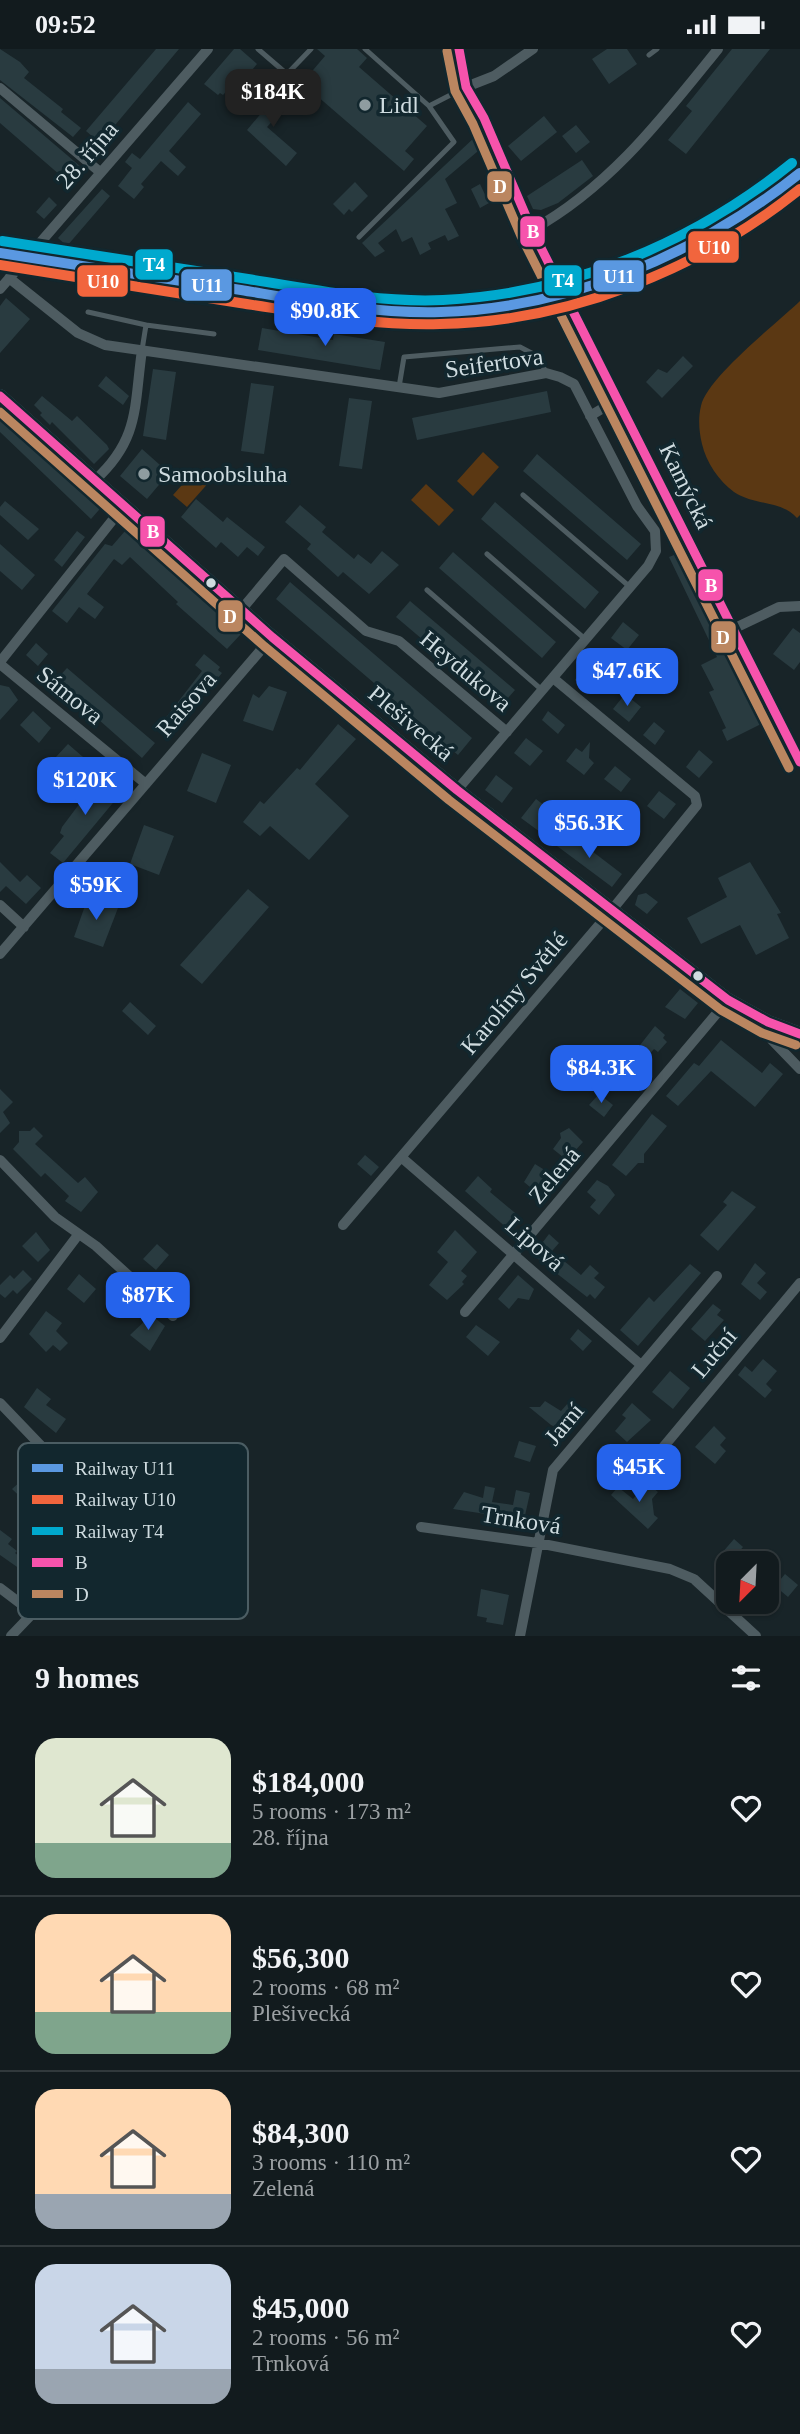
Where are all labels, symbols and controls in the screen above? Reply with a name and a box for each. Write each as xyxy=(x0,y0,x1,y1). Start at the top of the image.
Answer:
text: 09:52 xyxy=(35,10,96,39)
pin: $184K xyxy=(224,69,322,129)
text: $184K xyxy=(241,79,305,104)
place label: Lidl xyxy=(379,92,419,118)
marker: Lidl xyxy=(357,97,373,113)
street label: 28. října xyxy=(51,116,123,194)
line badge: D xyxy=(486,170,513,203)
text: D xyxy=(493,176,507,197)
line badge: B xyxy=(519,215,546,248)
text: B xyxy=(527,221,540,242)
line badge: U10 xyxy=(687,230,740,264)
text: U10 xyxy=(698,237,730,258)
line badge: T4 xyxy=(134,248,174,281)
text: T4 xyxy=(143,254,166,275)
line badge: U11 xyxy=(592,259,645,293)
line badge: U10 xyxy=(76,264,129,298)
line badge: T4 xyxy=(543,264,583,297)
text: U11 xyxy=(603,266,635,287)
line badge: U11 xyxy=(180,268,233,302)
text: T4 xyxy=(552,270,575,291)
text: U10 xyxy=(87,271,119,292)
text: U11 xyxy=(191,275,223,296)
pin: $90.8K xyxy=(268,289,382,348)
text: $90.8K xyxy=(290,298,360,323)
street label: Seifertova xyxy=(443,343,545,383)
street label: Kamýcká xyxy=(654,439,718,533)
place label: Samoobsluha xyxy=(158,461,288,487)
marker: Samoobsluha xyxy=(136,466,152,482)
line badge: B xyxy=(139,515,166,548)
text: B xyxy=(147,521,160,542)
line badge: B xyxy=(697,568,724,602)
text: B xyxy=(705,575,718,596)
unlabelled marker xyxy=(204,576,218,590)
line badge: D xyxy=(217,599,244,633)
text: D xyxy=(223,606,237,627)
line badge: D xyxy=(710,620,737,654)
street label: Heydukova xyxy=(415,625,517,717)
text: D xyxy=(716,627,730,648)
pin: $47.6K xyxy=(570,649,684,708)
text: $47.6K xyxy=(592,658,662,683)
street label: Sámova xyxy=(32,661,108,730)
street label: Raisova xyxy=(151,666,221,742)
street label: Plešivecká xyxy=(363,680,459,766)
pin: $120K xyxy=(36,757,134,817)
text: $120K xyxy=(53,767,117,792)
pin: $56.3K xyxy=(532,801,646,860)
text: $56.3K xyxy=(554,810,624,835)
pin: $59K xyxy=(55,863,137,922)
text: $59K xyxy=(70,872,122,897)
street label: Karolíny Světlé xyxy=(455,927,573,1059)
unlabelled marker xyxy=(691,969,705,983)
pin: $84.3K xyxy=(544,1045,658,1105)
text: $84.3K xyxy=(566,1055,636,1080)
street label: Zelená xyxy=(523,1141,585,1208)
street label: Lipová xyxy=(501,1212,569,1276)
pin: $87K xyxy=(107,1273,189,1332)
text: $87K xyxy=(122,1282,174,1307)
street label: Luční xyxy=(686,1323,742,1383)
street label: Jarní xyxy=(539,1398,589,1450)
legend xyxy=(18,1443,248,1619)
pin: $45K xyxy=(598,1445,680,1504)
text: $45K xyxy=(613,1454,665,1479)
text: Railway U11 xyxy=(75,1458,175,1479)
text: Railway U10 xyxy=(75,1489,176,1510)
street label: Trnková xyxy=(479,1501,563,1539)
text: Railway T4 xyxy=(75,1521,164,1542)
north arrow xyxy=(716,1551,779,1613)
map controls xyxy=(716,1551,779,1614)
text: B xyxy=(75,1552,88,1573)
text: D xyxy=(75,1584,89,1605)
icon: filters xyxy=(727,1659,765,1697)
text: 9 homes xyxy=(35,1661,139,1694)
text: $184,000 xyxy=(252,1765,365,1798)
icon: home xyxy=(91,1766,175,1850)
icon: heart xyxy=(727,1789,765,1827)
text: 5 rooms · 173 m² xyxy=(252,1799,411,1824)
text: 28. října xyxy=(252,1825,329,1850)
text: $56,300 xyxy=(252,1941,350,1974)
icon: home xyxy=(91,1942,175,2026)
icon: heart xyxy=(727,1965,765,2003)
text: 2 rooms · 68 m² xyxy=(252,1975,399,2000)
text: Plešivecká xyxy=(252,2001,350,2026)
text: $84,300 xyxy=(252,2116,350,2149)
icon: home xyxy=(91,2117,175,2201)
icon: heart xyxy=(727,2140,765,2178)
text: 3 rooms · 110 m² xyxy=(252,2150,410,2175)
text: Zelená xyxy=(252,2176,315,2201)
text: $45,000 xyxy=(252,2291,350,2324)
icon: home xyxy=(91,2292,175,2376)
icon: heart xyxy=(727,2315,765,2353)
text: 2 rooms · 56 m² xyxy=(252,2325,399,2350)
text: Trnková xyxy=(252,2351,329,2376)

